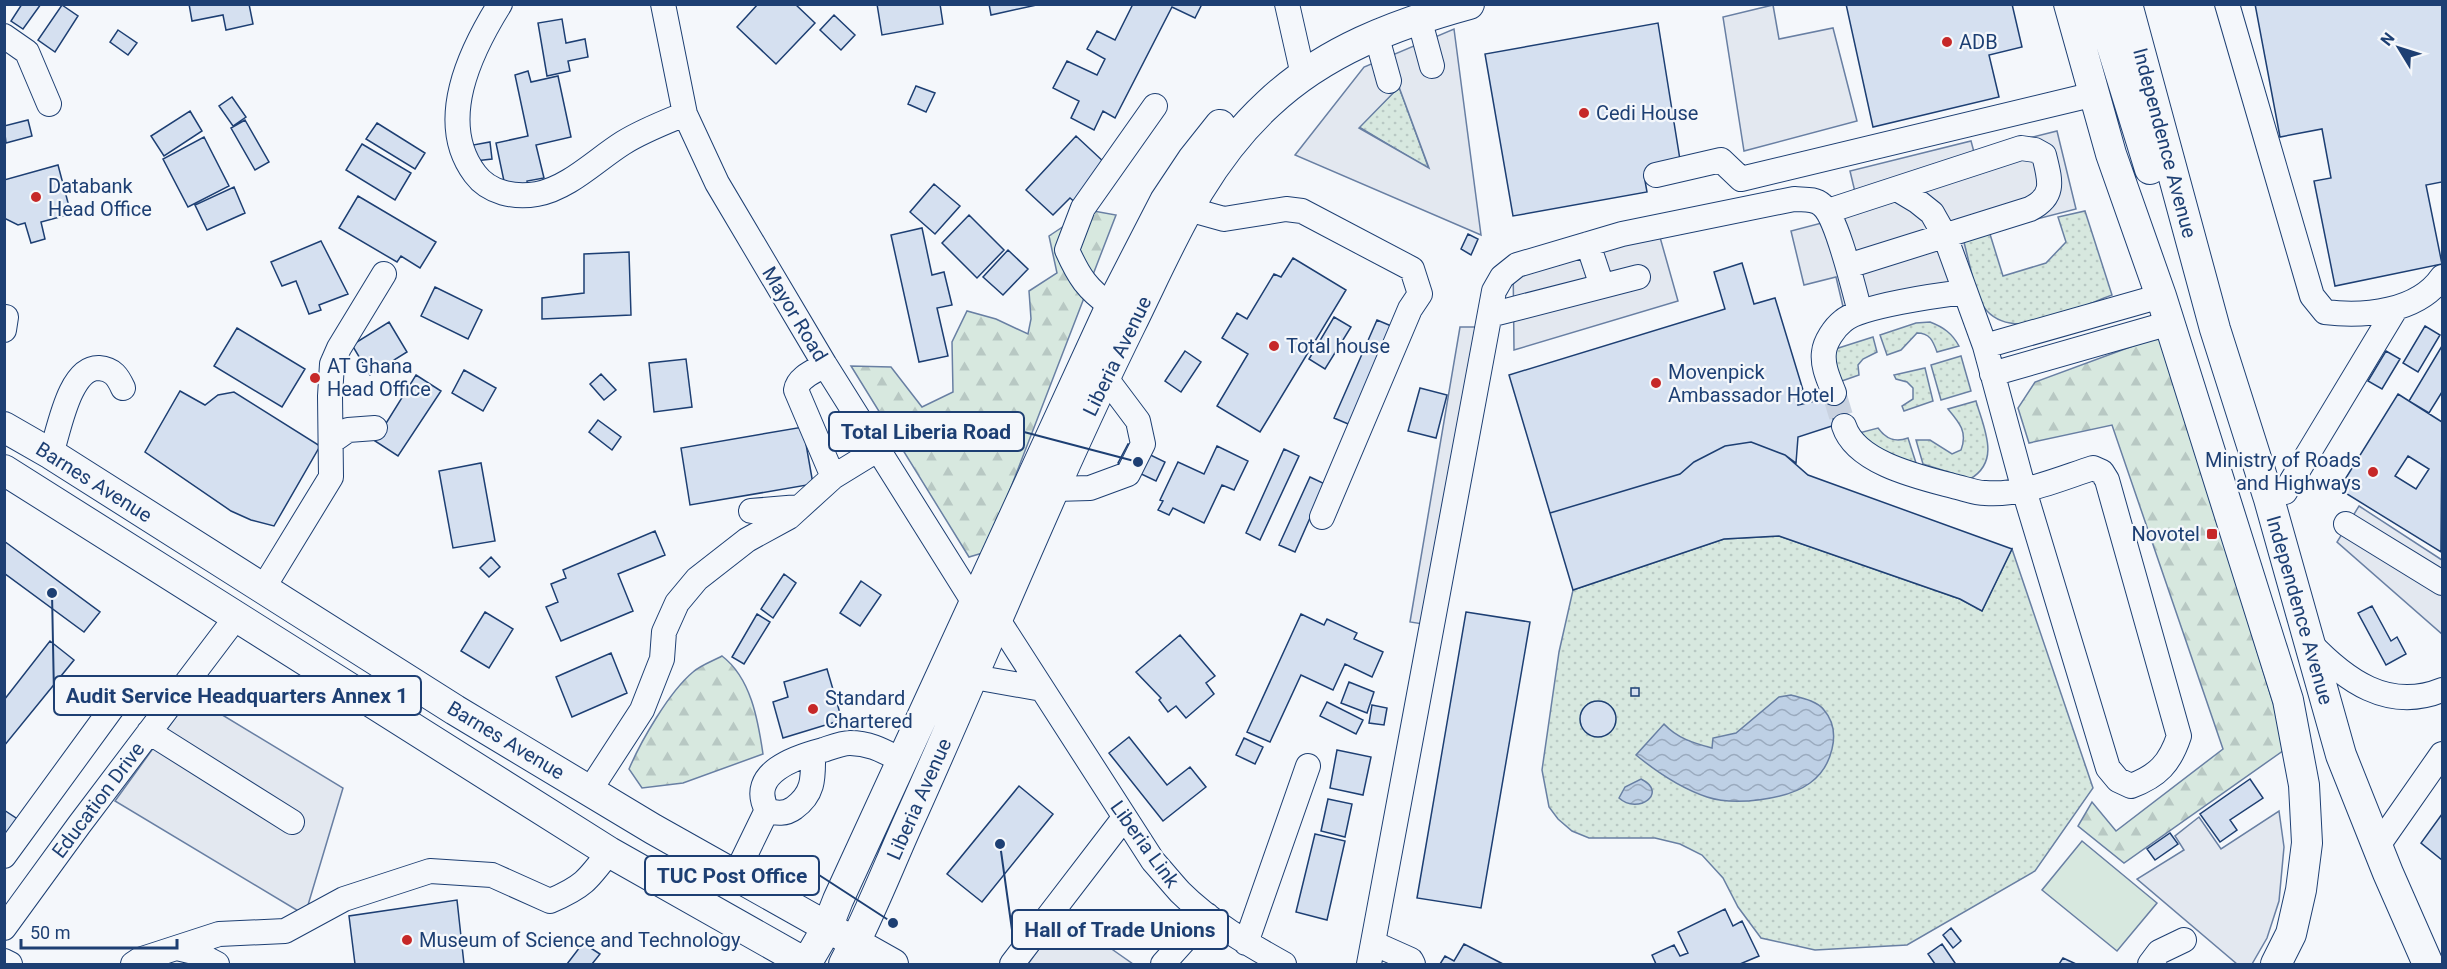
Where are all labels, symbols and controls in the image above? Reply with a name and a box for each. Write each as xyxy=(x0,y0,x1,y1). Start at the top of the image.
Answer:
north arrow xyxy=(2369,18,2429,78)
text: N xyxy=(2377,29,2399,49)
place label: ADB xyxy=(1959,30,1998,54)
marker: ADB xyxy=(1940,35,1954,49)
street label: Independence Avenue xyxy=(2128,45,2202,241)
place label: Cedi House xyxy=(1596,101,1698,125)
marker: Cedi House xyxy=(1577,106,1591,120)
place label: Databank Head Office xyxy=(48,174,152,221)
marker: Databank Head Office xyxy=(29,190,43,204)
street label: Mayor Road xyxy=(757,262,833,366)
street label: Liberia Avenue xyxy=(1078,292,1156,420)
place label: Total house xyxy=(1286,334,1390,358)
marker: Total house xyxy=(1267,339,1281,353)
place label: AT Ghana Head Office xyxy=(327,354,431,401)
place label: Movenpick Ambassador Hotel xyxy=(1668,360,1834,407)
marker: AT Ghana Head Office xyxy=(308,371,322,385)
marker: Movenpick Ambassador Hotel xyxy=(1649,376,1663,390)
callout: Total Liberia Road xyxy=(829,412,1024,451)
text: Total Liberia Road xyxy=(841,420,1011,444)
street label: Barnes Avenue xyxy=(31,437,157,527)
place label: Ministry of Roads and Highways xyxy=(2205,448,2361,495)
marker: Ministry of Roads and Highways xyxy=(2366,465,2380,479)
street label: Independence Avenue xyxy=(2262,513,2338,707)
place label: Novotel xyxy=(2132,522,2200,546)
marker: Novotel xyxy=(2205,527,2219,541)
callout: Audit Service Headquarters Annex 1 xyxy=(54,676,421,715)
text: Audit Service Headquarters Annex 1 xyxy=(66,684,408,708)
place label: Standard Chartered xyxy=(825,686,913,733)
street label: Barnes Avenue xyxy=(443,696,569,784)
marker: Standard Chartered xyxy=(806,702,820,716)
street label: Liberia Avenue xyxy=(882,735,956,863)
street label: Education Drive xyxy=(47,737,149,863)
street label: Liberia Link xyxy=(1105,796,1185,893)
callout: TUC Post Office xyxy=(645,856,819,895)
text: TUC Post Office xyxy=(657,864,807,888)
callout: Hall of Trade Unions xyxy=(1012,910,1228,949)
scale bar xyxy=(21,912,177,950)
text: Hall of Trade Unions xyxy=(1024,918,1216,942)
text: 50 m xyxy=(30,922,70,943)
place label: Museum of Science and Technology xyxy=(419,928,741,952)
marker: Museum of Science and Technology xyxy=(400,933,414,947)

